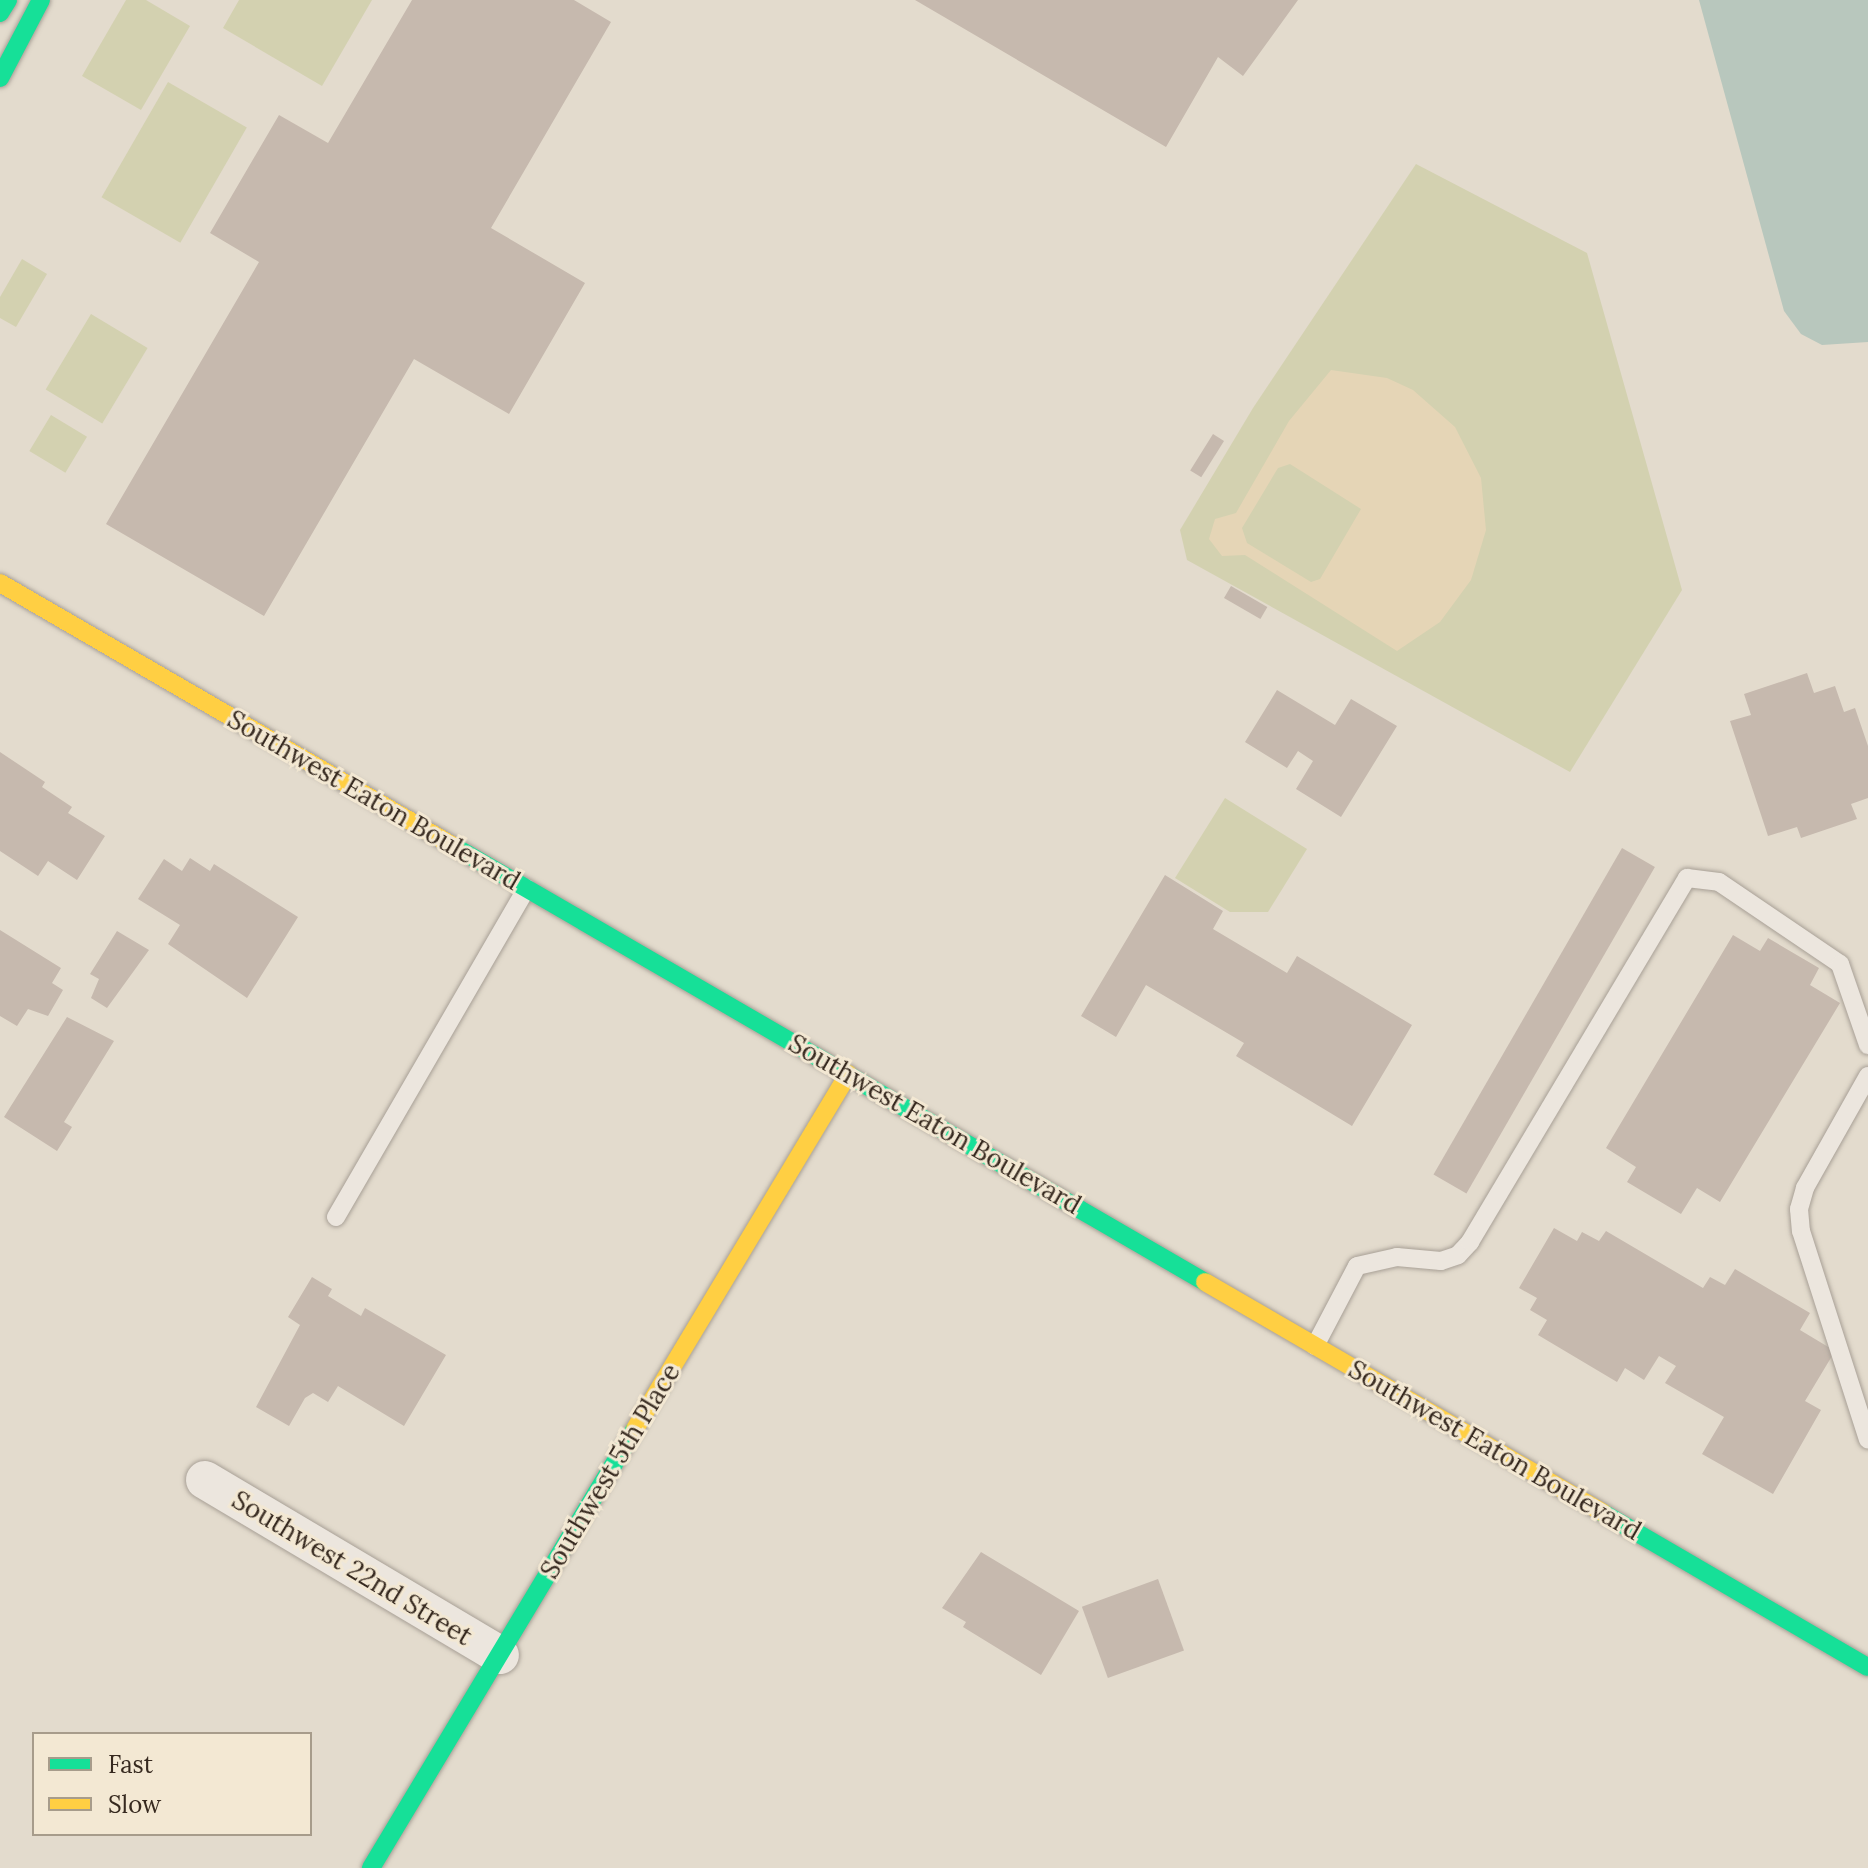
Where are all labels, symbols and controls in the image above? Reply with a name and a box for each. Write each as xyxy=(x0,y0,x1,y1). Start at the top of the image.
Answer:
street label: Southwest Eaton Boulevard xyxy=(222,703,526,897)
street label: Southwest Eaton Boulevard xyxy=(783,1027,1087,1221)
street label: Southwest Eaton Boulevard xyxy=(1343,1353,1647,1547)
street label: Southwest 5th Place xyxy=(534,1358,686,1584)
street label: Southwest 22nd Street xyxy=(226,1484,478,1652)
legend xyxy=(32,1732,312,1836)
text: Fast xyxy=(108,1749,153,1780)
text: Slow xyxy=(108,1789,161,1820)

